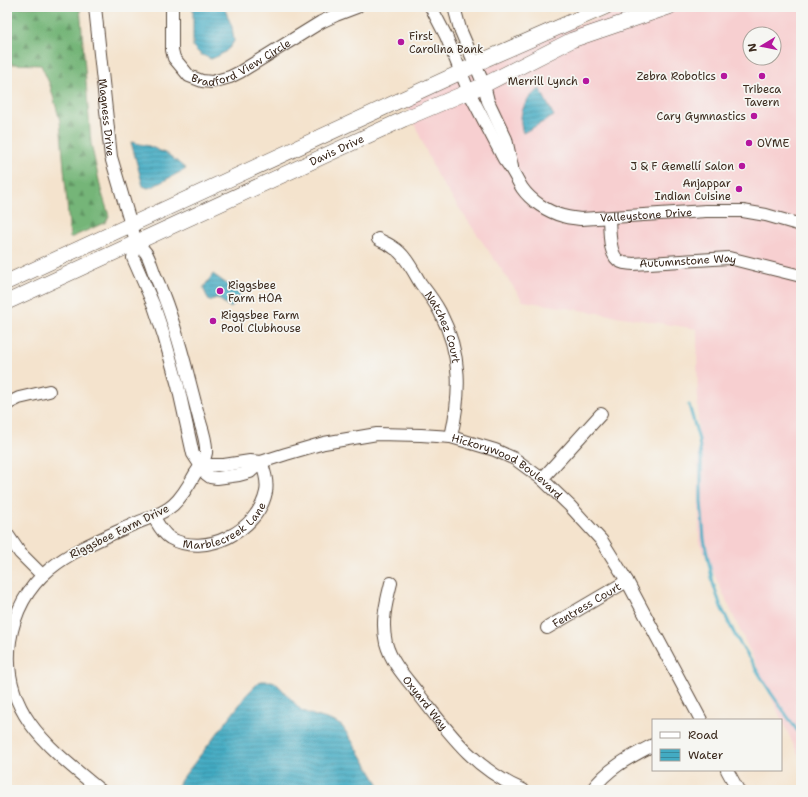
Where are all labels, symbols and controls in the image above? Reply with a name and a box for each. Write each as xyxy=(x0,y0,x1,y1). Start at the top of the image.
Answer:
north arrow xyxy=(742,26,782,66)
place label: First Carolina Bank xyxy=(409,29,483,57)
street label: Bradford View Circle xyxy=(189,36,294,90)
marker: First Carolina Bank xyxy=(396,37,406,47)
text: N xyxy=(744,42,761,53)
place label: Zebra Robotics xyxy=(637,69,716,84)
marker: Zebra Robotics xyxy=(719,71,729,81)
marker: Tribeca Tavern xyxy=(757,71,767,81)
place label: Merrill Lynch xyxy=(508,74,578,89)
marker: Merrill Lynch xyxy=(581,76,591,86)
street label: Magness Drive xyxy=(95,78,118,157)
place label: Tribeca Tavern xyxy=(743,82,781,110)
place label: Cary Gymnastics xyxy=(657,109,746,124)
marker: Cary Gymnastics xyxy=(749,111,759,121)
street label: Davis Drive xyxy=(307,131,367,170)
place label: OVME xyxy=(757,136,790,151)
marker: OVME xyxy=(744,138,754,148)
place label: J & F Gemellí Salon xyxy=(630,159,734,174)
marker: J & F Gemellí Salon xyxy=(737,161,747,171)
place label: Anjappar Indian Cuisine xyxy=(655,176,731,204)
marker: Anjappar Indian Cuisine xyxy=(734,184,744,194)
street label: Valleystone Drive xyxy=(600,205,693,226)
street label: Autumnstone Way xyxy=(639,251,738,272)
place label: Riggsbee Farm HOA xyxy=(228,278,282,306)
marker: Riggsbee Farm HOA xyxy=(215,286,225,296)
street label: Natchez Court xyxy=(421,288,463,364)
place label: Riggsbee Farm Pool Clubhouse xyxy=(221,308,301,336)
marker: Riggsbee Farm Pool Clubhouse xyxy=(208,316,218,326)
street label: Hickorywood Boulevard xyxy=(450,431,565,503)
street label: Marblecreek Lane xyxy=(182,500,270,553)
street label: Riggsbee Farm Drive xyxy=(67,501,172,562)
street label: Fentress Court xyxy=(550,579,624,631)
street label: Oxyard Way xyxy=(399,673,451,734)
legend xyxy=(652,719,782,771)
text: Road xyxy=(688,727,719,743)
text: Water xyxy=(688,747,724,763)

